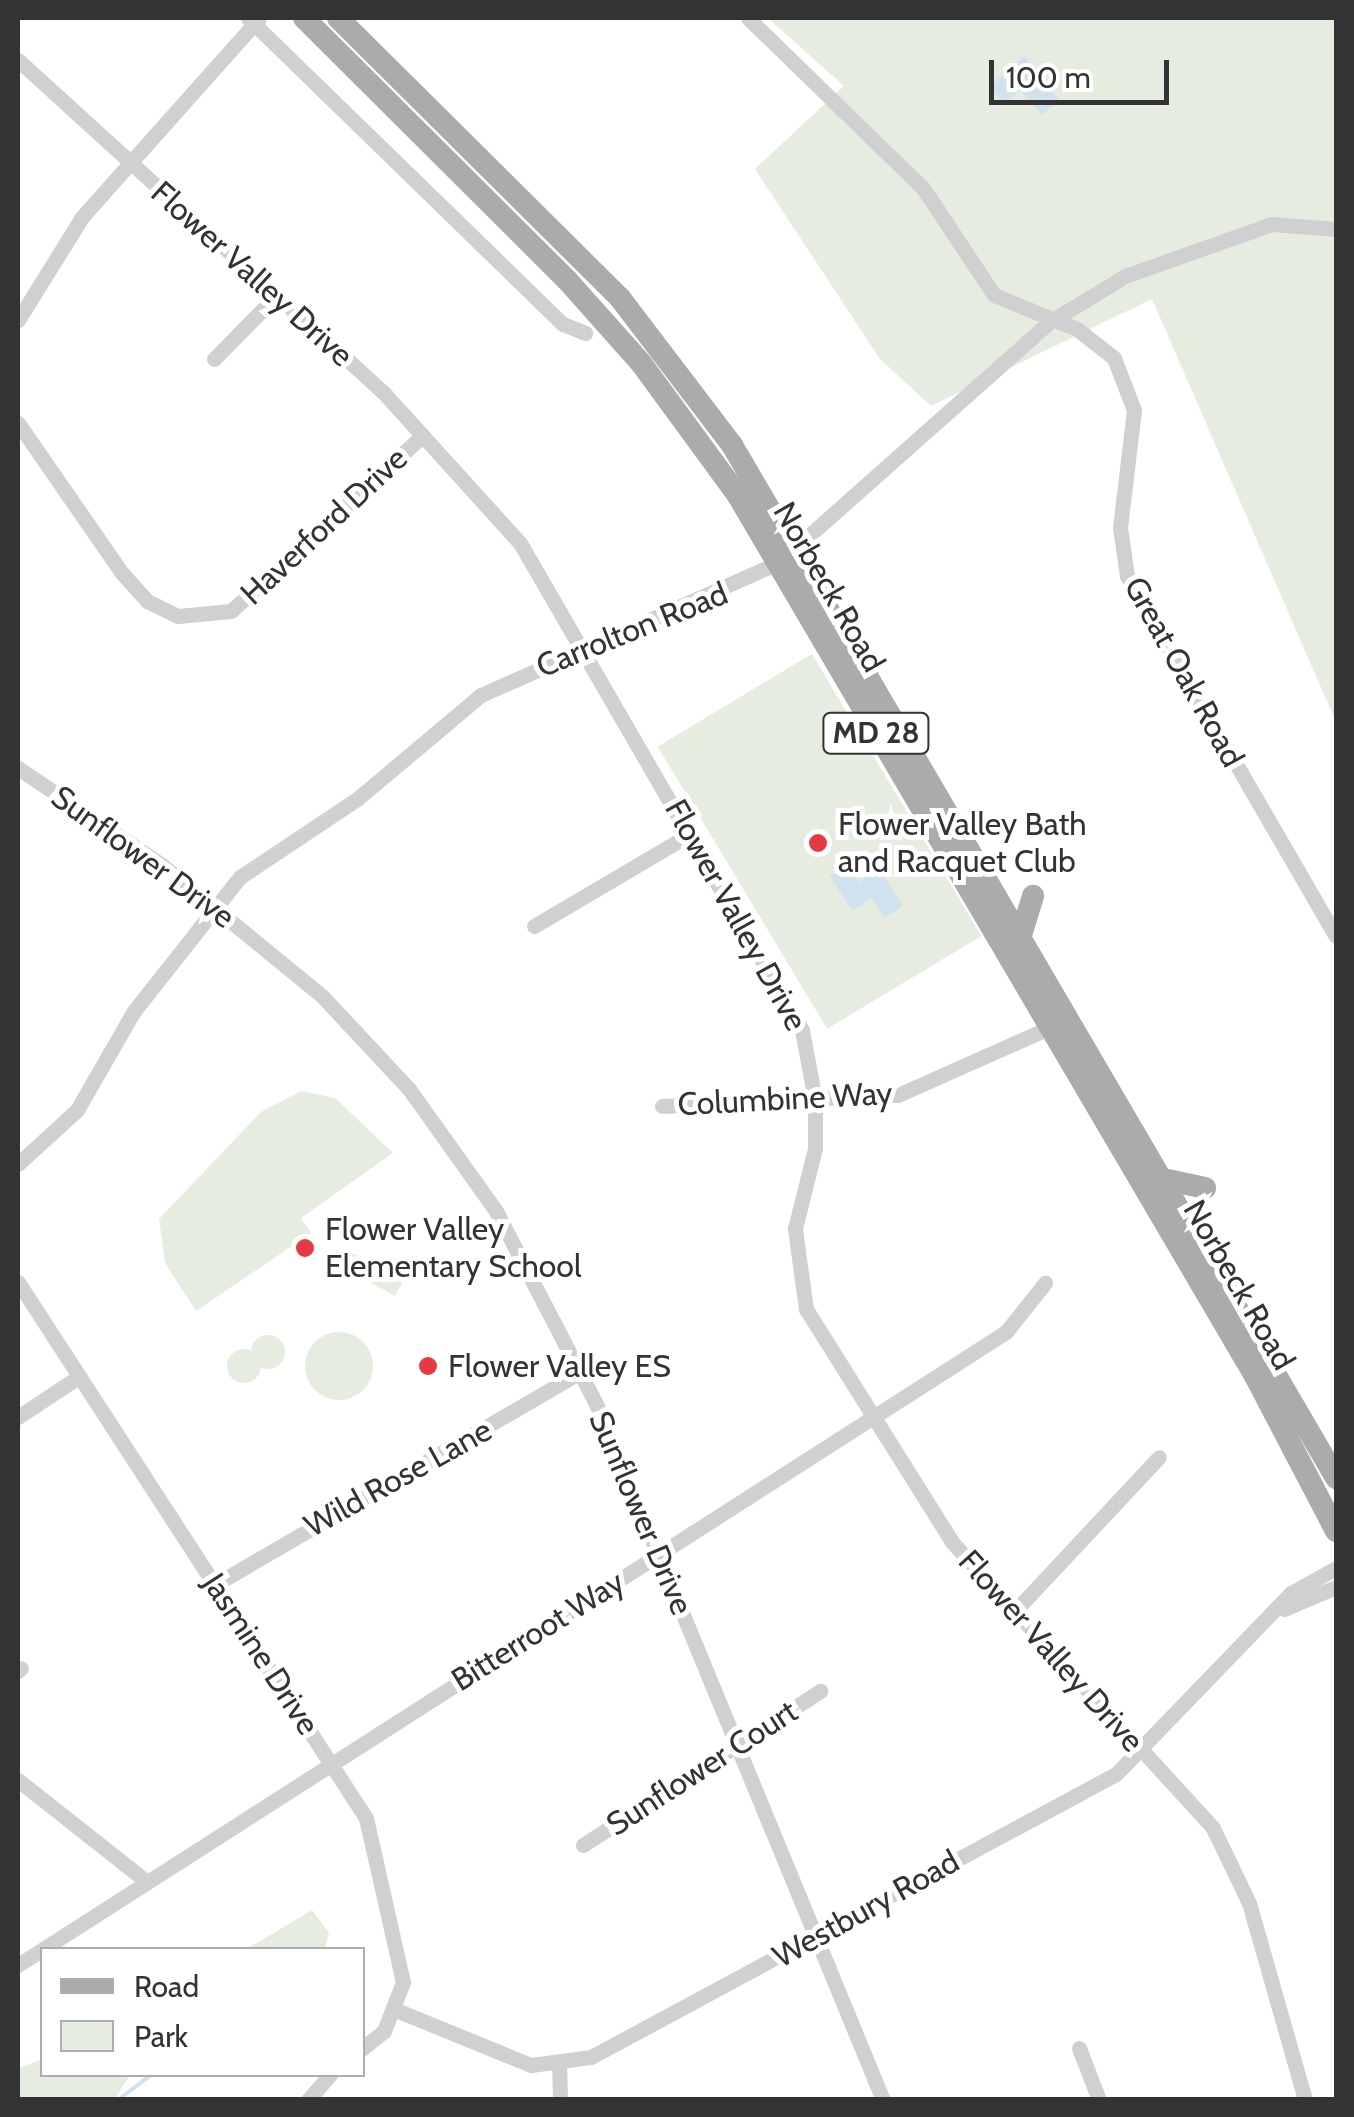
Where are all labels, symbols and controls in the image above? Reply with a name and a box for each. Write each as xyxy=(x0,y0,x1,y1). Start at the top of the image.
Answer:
scale bar xyxy=(994,40,1174,102)
text: 100 m xyxy=(1006,59,1091,96)
street label: Flower Valley Drive xyxy=(143,173,361,375)
street label: Haverford Drive xyxy=(233,439,415,613)
street label: Norbeck Road xyxy=(765,495,893,679)
street label: Great Oak Road xyxy=(1116,570,1252,774)
street label: Carrolton Road xyxy=(531,574,733,686)
road number: MD 28 xyxy=(821,708,931,758)
street label: Sunflower Drive xyxy=(44,778,242,936)
street label: Flower Valley Drive xyxy=(657,793,815,1037)
place label: Flower Valley Bath and Racquet Club xyxy=(838,806,1087,881)
marker: Flower Valley Bath and Racquet Club xyxy=(807,832,829,854)
street label: Columbine Way xyxy=(677,1074,893,1124)
street label: Norbeck Road xyxy=(1175,1193,1303,1377)
place label: Flower Valley Elementary School xyxy=(325,1211,582,1286)
marker: Flower Valley Elementary School xyxy=(294,1237,316,1259)
place label: Flower Valley ES xyxy=(448,1347,671,1385)
marker: Flower Valley ES xyxy=(417,1355,439,1377)
street label: Sunflower Drive xyxy=(581,1406,701,1620)
street label: Wild Rose Lane xyxy=(298,1411,498,1545)
street label: Flower Valley Drive xyxy=(950,1542,1152,1760)
street label: Bitterroot Way xyxy=(445,1563,631,1699)
street label: Jasmine Drive xyxy=(195,1566,327,1742)
street label: Sunflower Court xyxy=(599,1692,805,1844)
street label: Westbury Road xyxy=(766,1842,966,1976)
legend xyxy=(40,1947,365,2077)
text: Road xyxy=(134,1968,199,2005)
text: Park xyxy=(134,2018,188,2055)

